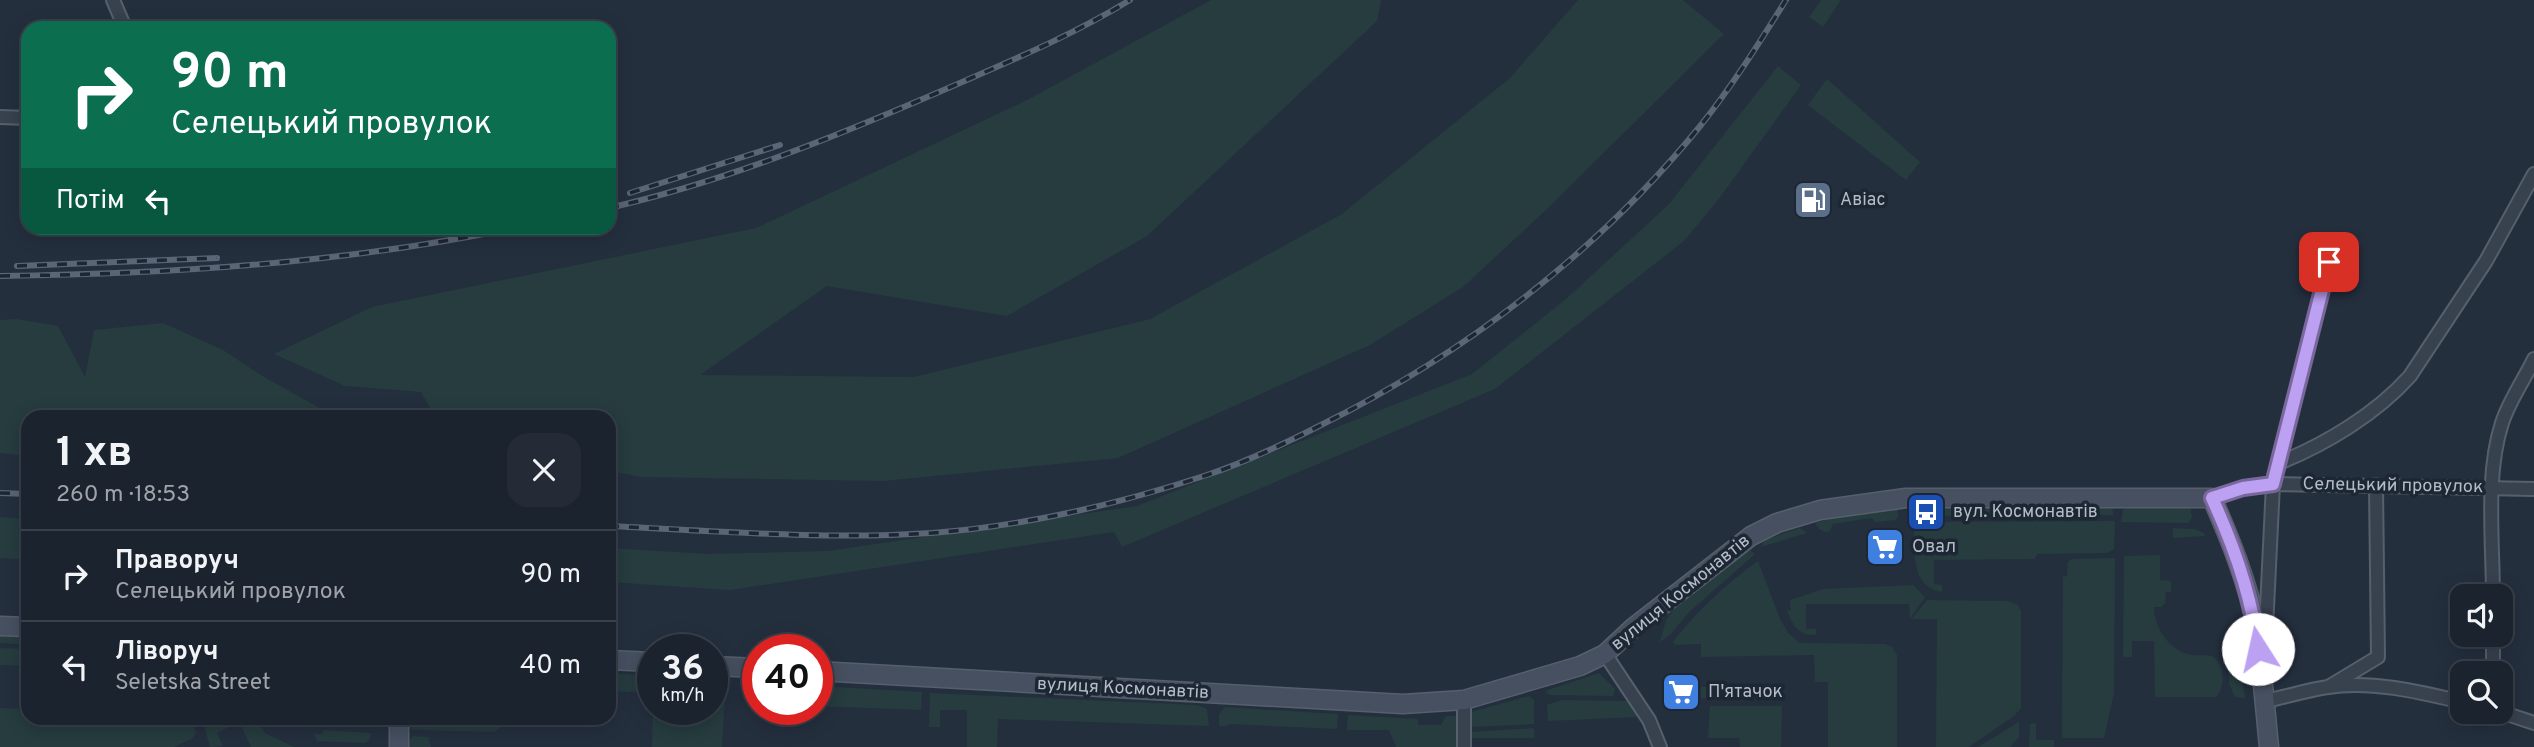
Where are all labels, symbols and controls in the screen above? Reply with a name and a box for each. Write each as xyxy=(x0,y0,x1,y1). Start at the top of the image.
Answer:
text: 90 m xyxy=(171,44,289,106)
icon: right xyxy=(56,49,147,140)
text: Селецький провулок xyxy=(171,105,492,145)
fuel station icon: Авіас xyxy=(1792,179,1834,221)
icon: left xyxy=(139,182,177,220)
text: Потім xyxy=(56,185,125,218)
place label: Авіас xyxy=(1840,189,1885,212)
pin xyxy=(2299,232,2359,292)
icon: arrive xyxy=(2310,243,2348,281)
text: 1 хв xyxy=(56,428,133,481)
button: close xyxy=(507,433,581,507)
street label: Селецький провулок xyxy=(2302,473,2484,499)
text: 260 m · 18:53 xyxy=(56,481,190,510)
bus stop icon: вул. Космонавтів xyxy=(1905,491,1947,533)
place label: вул. Космонавтів xyxy=(1953,501,2098,524)
supermarket icon: Овал xyxy=(1864,526,1906,568)
street label: вулиця Космонавтів xyxy=(1607,530,1755,656)
place label: Овал xyxy=(1912,536,1956,559)
text: Праворуч xyxy=(115,545,239,578)
icon: right xyxy=(56,557,94,595)
text: 90 m xyxy=(521,559,581,592)
text: Селецький провулок xyxy=(115,578,346,607)
map controls xyxy=(2450,584,2513,724)
button: sound xyxy=(2450,584,2513,647)
position arrow xyxy=(2221,612,2295,686)
speed limit sign: 40 xyxy=(742,634,833,725)
text: Ліворуч xyxy=(115,636,218,669)
icon: left xyxy=(56,648,94,686)
text: 36 xyxy=(661,648,704,692)
text: 40 m xyxy=(520,650,581,683)
button: search xyxy=(2450,661,2513,724)
text: Seletska Street xyxy=(115,669,271,698)
supermarket icon: П'ятачок xyxy=(1660,671,1702,713)
street label: вулиця Космонавтів xyxy=(1036,673,1210,705)
place label: П'ятачок xyxy=(1708,681,1783,704)
text: km/h xyxy=(661,685,704,708)

